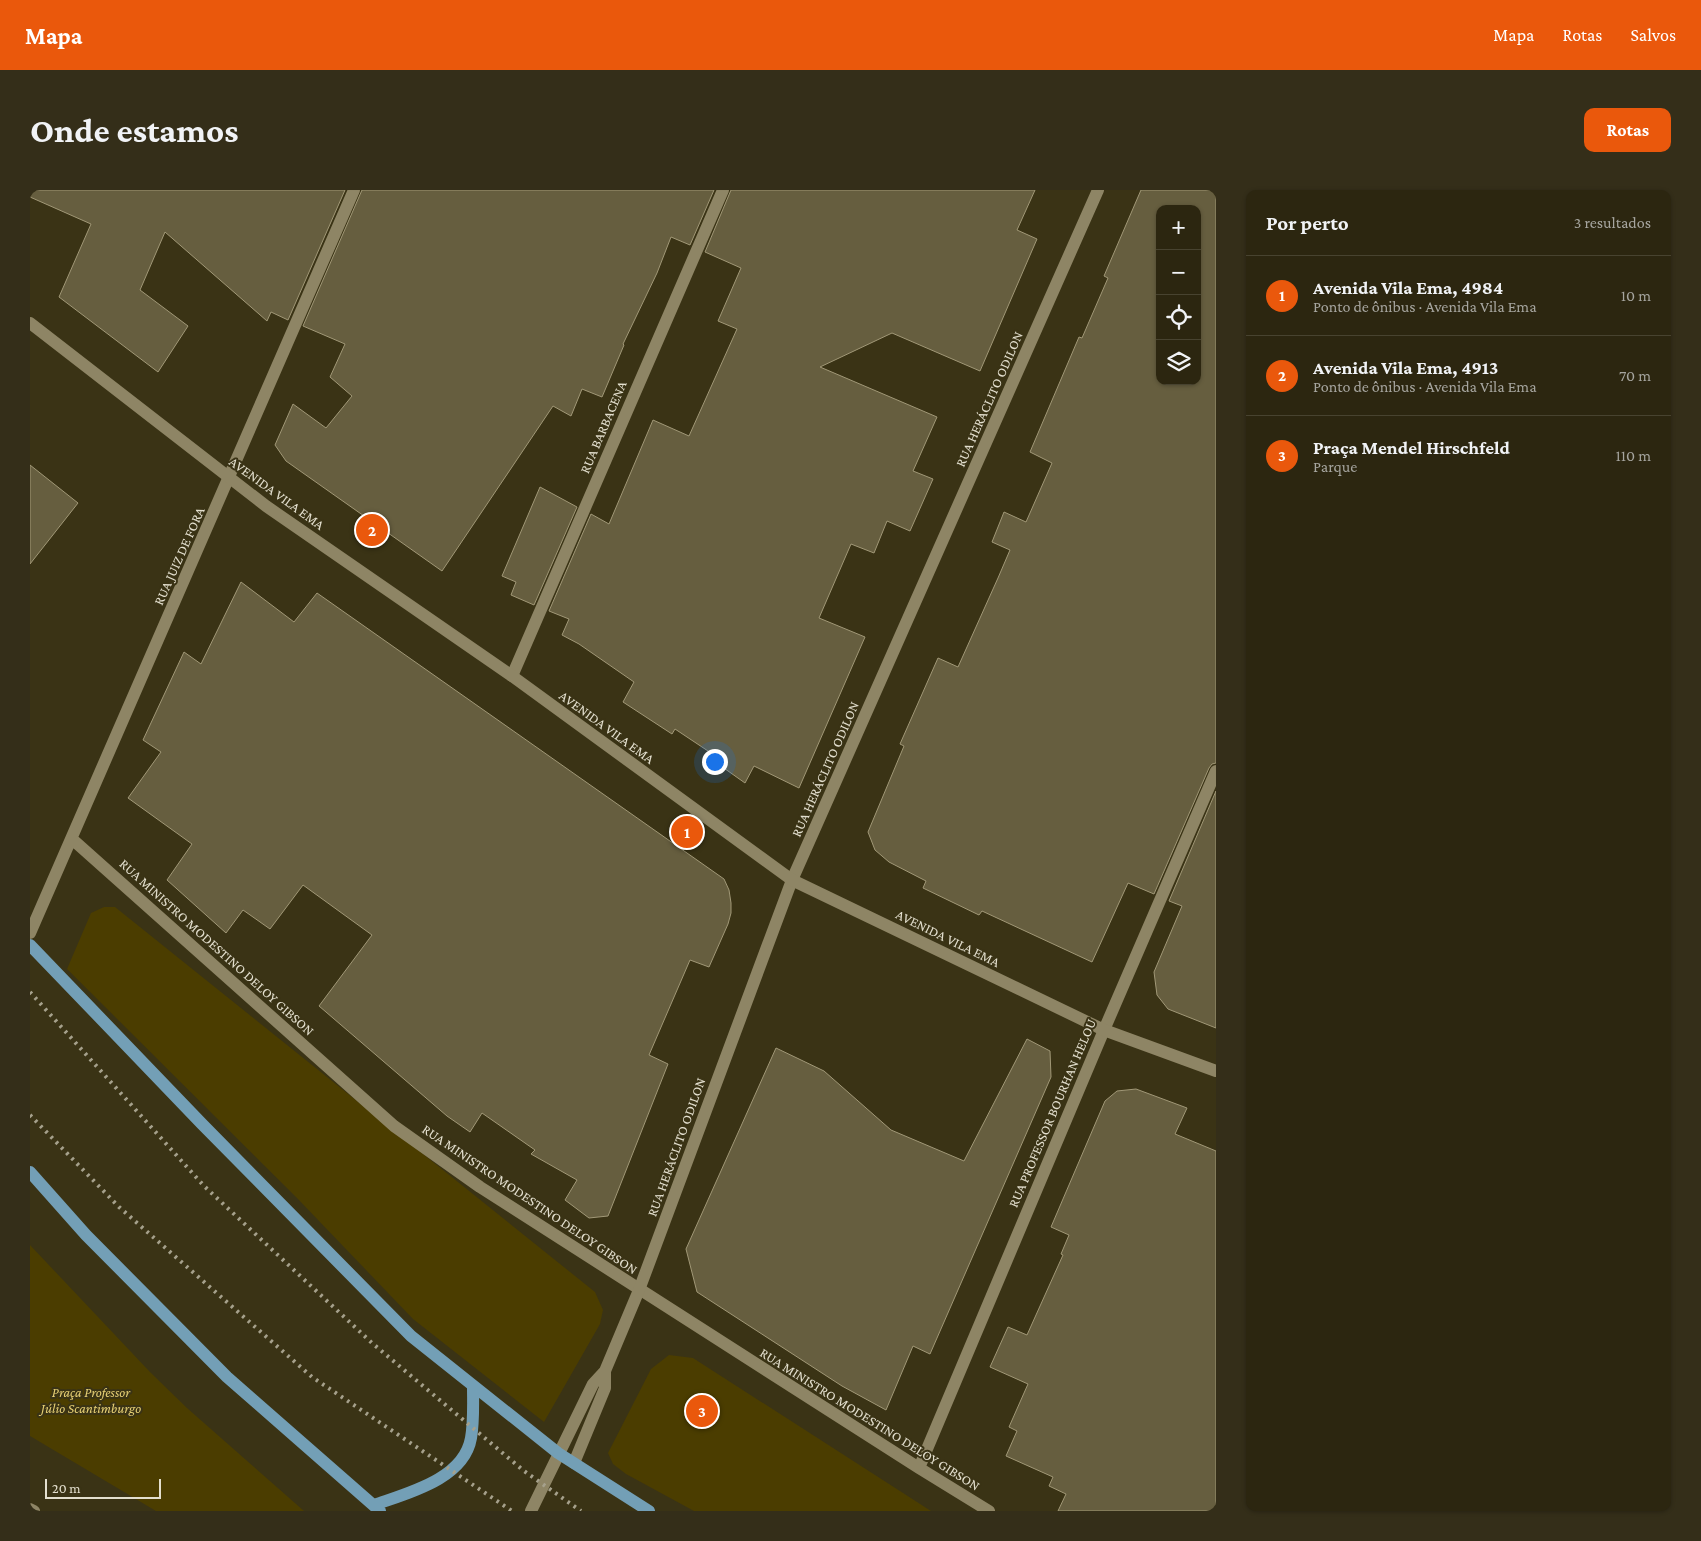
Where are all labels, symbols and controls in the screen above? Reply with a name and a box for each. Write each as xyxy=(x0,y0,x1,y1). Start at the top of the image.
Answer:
text: Mapa xyxy=(25,22,83,49)
text: Mapa xyxy=(1493,25,1534,45)
text: Rotas xyxy=(1562,25,1602,45)
text: Salvos xyxy=(1630,25,1676,45)
button: Rotas xyxy=(1584,108,1671,152)
text: Onde estamos xyxy=(30,111,239,150)
map controls xyxy=(1156,205,1201,385)
button: + xyxy=(1156,205,1201,250)
text: Por perto xyxy=(1266,211,1349,235)
text: 3 resultados xyxy=(1574,214,1651,231)
button: − xyxy=(1156,250,1201,295)
text: Avenida Vila Ema, 4984 xyxy=(1313,277,1503,298)
text: 1 xyxy=(1279,287,1285,304)
text: 10 m xyxy=(1621,287,1651,304)
button: locate xyxy=(1156,295,1201,340)
text: Ponto de ônibus · Avenida Vila Ema xyxy=(1313,298,1537,315)
street label: RUA HERÁCLITO ODILON xyxy=(952,329,1026,469)
button: layers xyxy=(1156,340,1201,385)
text: Avenida Vila Ema, 4913 xyxy=(1313,357,1498,378)
text: 2 xyxy=(1278,367,1286,384)
text: 70 m xyxy=(1619,367,1651,384)
street label: RUA BARBACENA xyxy=(576,378,630,476)
text: Ponto de ônibus · Avenida Vila Ema xyxy=(1313,378,1537,395)
text: Praça Mendel Hirschfeld xyxy=(1313,437,1510,458)
text: 3 xyxy=(1278,447,1286,464)
text: 110 m xyxy=(1615,447,1651,464)
street label: AVENIDA VILA EMA xyxy=(226,453,328,533)
text: Parque xyxy=(1313,458,1357,475)
street label: RUA JUIZ DE FORA xyxy=(150,505,208,607)
pin: 2 xyxy=(356,511,388,549)
street label: AVENIDA VILA EMA xyxy=(556,687,658,767)
street label: RUA HERÁCLITO ODILON xyxy=(788,699,862,839)
your location xyxy=(702,749,728,775)
pin: 1 xyxy=(671,813,703,851)
street label: RUA MINISTRO MODESTINO DELOY GIBSON xyxy=(116,855,318,1039)
street label: AVENIDA VILA EMA xyxy=(893,906,1003,970)
street label: RUA PROFESSOR BOURHAN HELOU xyxy=(1005,1016,1099,1210)
street label: RUA HERÁCLITO ODILON xyxy=(643,1075,709,1219)
street label: RUA MINISTRO MODESTINO DELOY GIBSON xyxy=(419,1121,641,1277)
street label: RUA MINISTRO MODESTINO DELOY GIBSON xyxy=(757,1344,983,1494)
park label: Praça Professor Júlio Scantimburgo xyxy=(38,1384,141,1416)
pin: 3 xyxy=(686,1392,718,1430)
scale bar xyxy=(45,1476,161,1499)
text: 20 m xyxy=(52,1480,80,1496)

